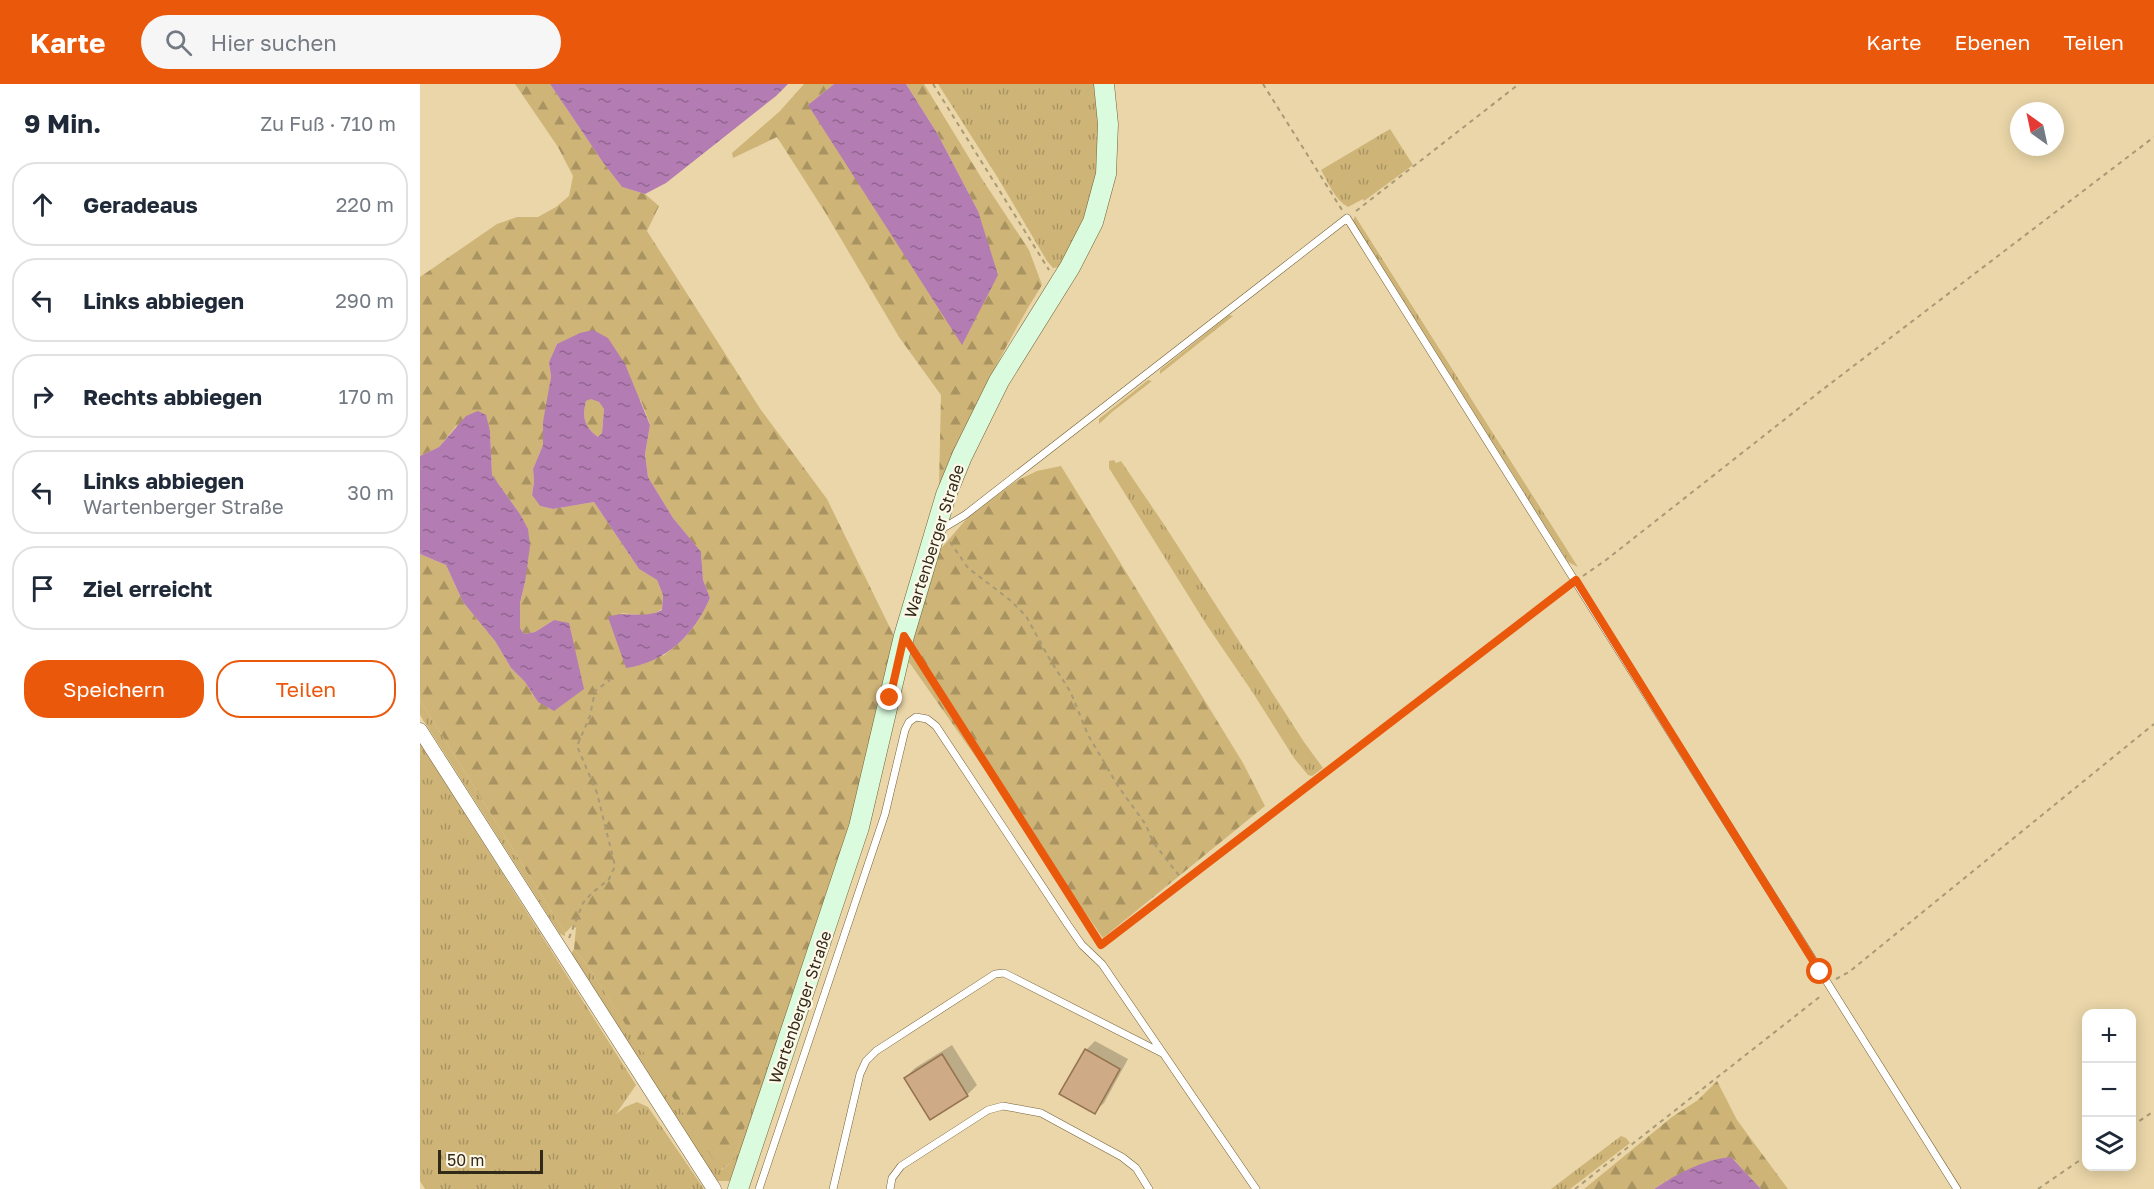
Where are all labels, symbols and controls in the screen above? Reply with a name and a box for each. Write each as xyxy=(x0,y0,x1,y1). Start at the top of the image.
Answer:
search box xyxy=(141,15,561,69)
text: Karte xyxy=(30,26,105,59)
icon: search xyxy=(162,26,195,59)
text: Hier suchen xyxy=(210,29,337,56)
text: Karte xyxy=(1866,29,1922,55)
text: Ebenen xyxy=(1955,29,2030,55)
text: Teilen xyxy=(2063,29,2124,55)
north arrow xyxy=(2010,102,2064,156)
text: 9 Min. xyxy=(24,108,101,139)
text: Zu Fuß · 710 m xyxy=(260,111,396,135)
icon: ahead xyxy=(26,188,59,221)
text: Geradeaus xyxy=(83,191,198,218)
text: 220 m xyxy=(336,192,394,216)
icon: left xyxy=(26,284,59,317)
text: Links abbiegen xyxy=(83,287,244,314)
text: 290 m xyxy=(335,288,394,312)
icon: right xyxy=(26,380,59,413)
text: Rechts abbiegen xyxy=(83,383,262,410)
text: 170 m xyxy=(339,384,394,408)
street label: Wartenberger Straße xyxy=(900,462,968,620)
text: Links abbiegen xyxy=(83,467,244,494)
icon: left xyxy=(26,476,59,509)
text: 30 m xyxy=(347,480,394,504)
text: Wartenberger Straße xyxy=(83,494,284,518)
icon: arrive xyxy=(26,572,59,605)
text: Ziel erreicht xyxy=(83,575,212,602)
button: Speichern xyxy=(24,660,204,718)
button: Teilen xyxy=(216,660,396,718)
route end xyxy=(876,684,902,710)
street label: Wartenberger Straße xyxy=(764,928,836,1086)
route start xyxy=(1806,958,1832,984)
map controls xyxy=(2082,1009,2136,1171)
button: + xyxy=(2082,1009,2136,1063)
button: − xyxy=(2082,1063,2136,1117)
button: layers xyxy=(2082,1117,2136,1171)
scale bar xyxy=(438,1147,543,1174)
text: 50 m xyxy=(447,1150,484,1170)

